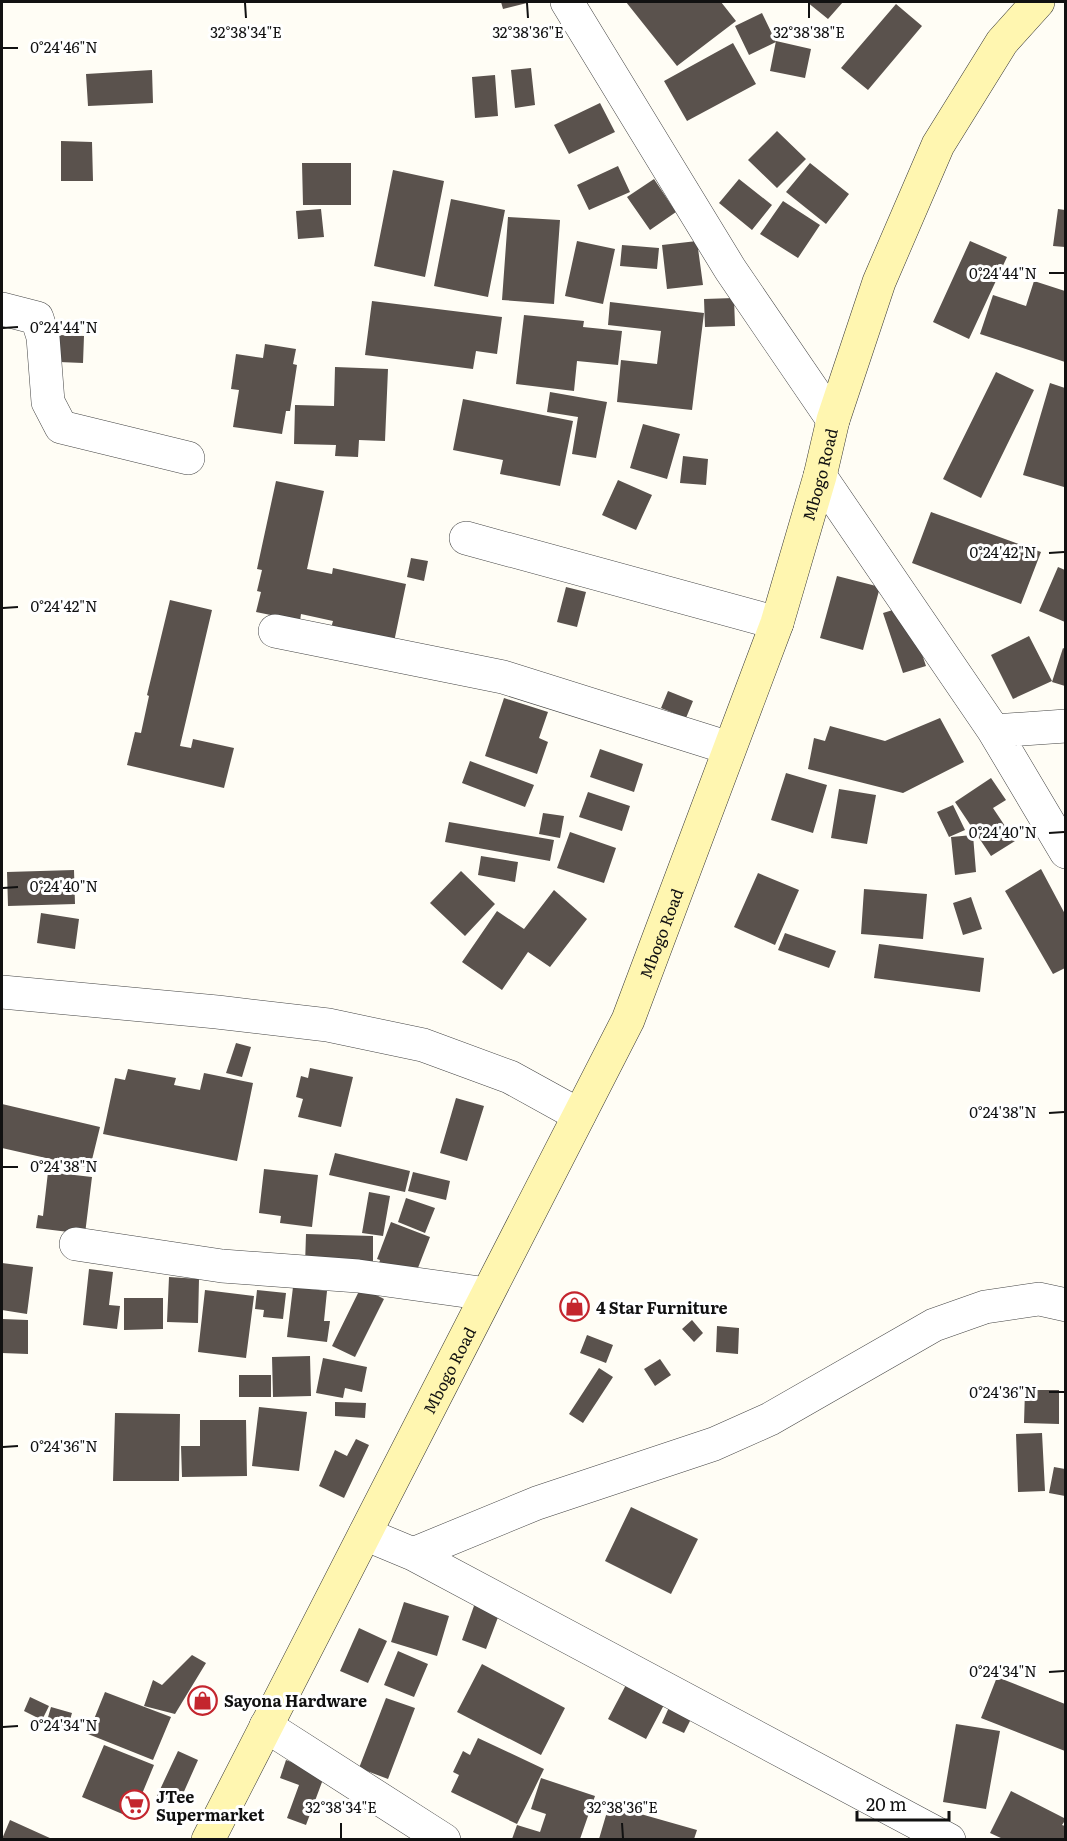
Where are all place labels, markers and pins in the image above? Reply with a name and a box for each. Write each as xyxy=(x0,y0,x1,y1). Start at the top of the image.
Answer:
shop icon: 4 Star Furniture xyxy=(559,1291,591,1323)
place label: 4 Star Furniture xyxy=(596,1295,728,1319)
shop icon: Sayona Hardware xyxy=(187,1684,219,1716)
place label: Sayona Hardware xyxy=(224,1688,367,1712)
place label: JTee Supermarket xyxy=(156,1784,265,1826)
supermarket icon: JTee Supermarket xyxy=(119,1789,151,1821)

